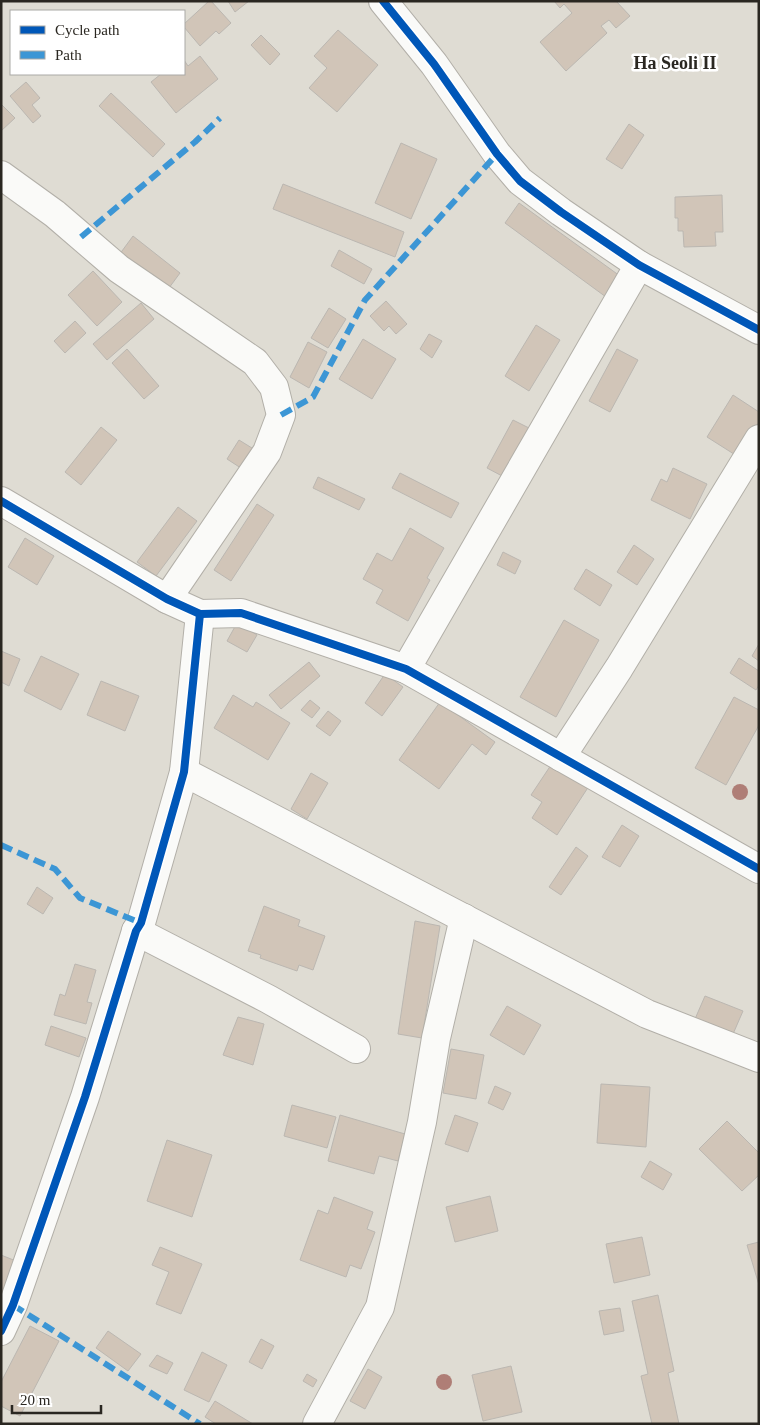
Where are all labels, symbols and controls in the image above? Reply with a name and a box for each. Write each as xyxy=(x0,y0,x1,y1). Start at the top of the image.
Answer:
legend xyxy=(10,10,185,75)
text: Cycle path xyxy=(55,22,120,38)
text: Path xyxy=(55,47,82,63)
district label: Ha Seoli II xyxy=(633,53,717,73)
scale bar xyxy=(12,1382,101,1414)
text: 20 m xyxy=(20,1392,51,1408)

